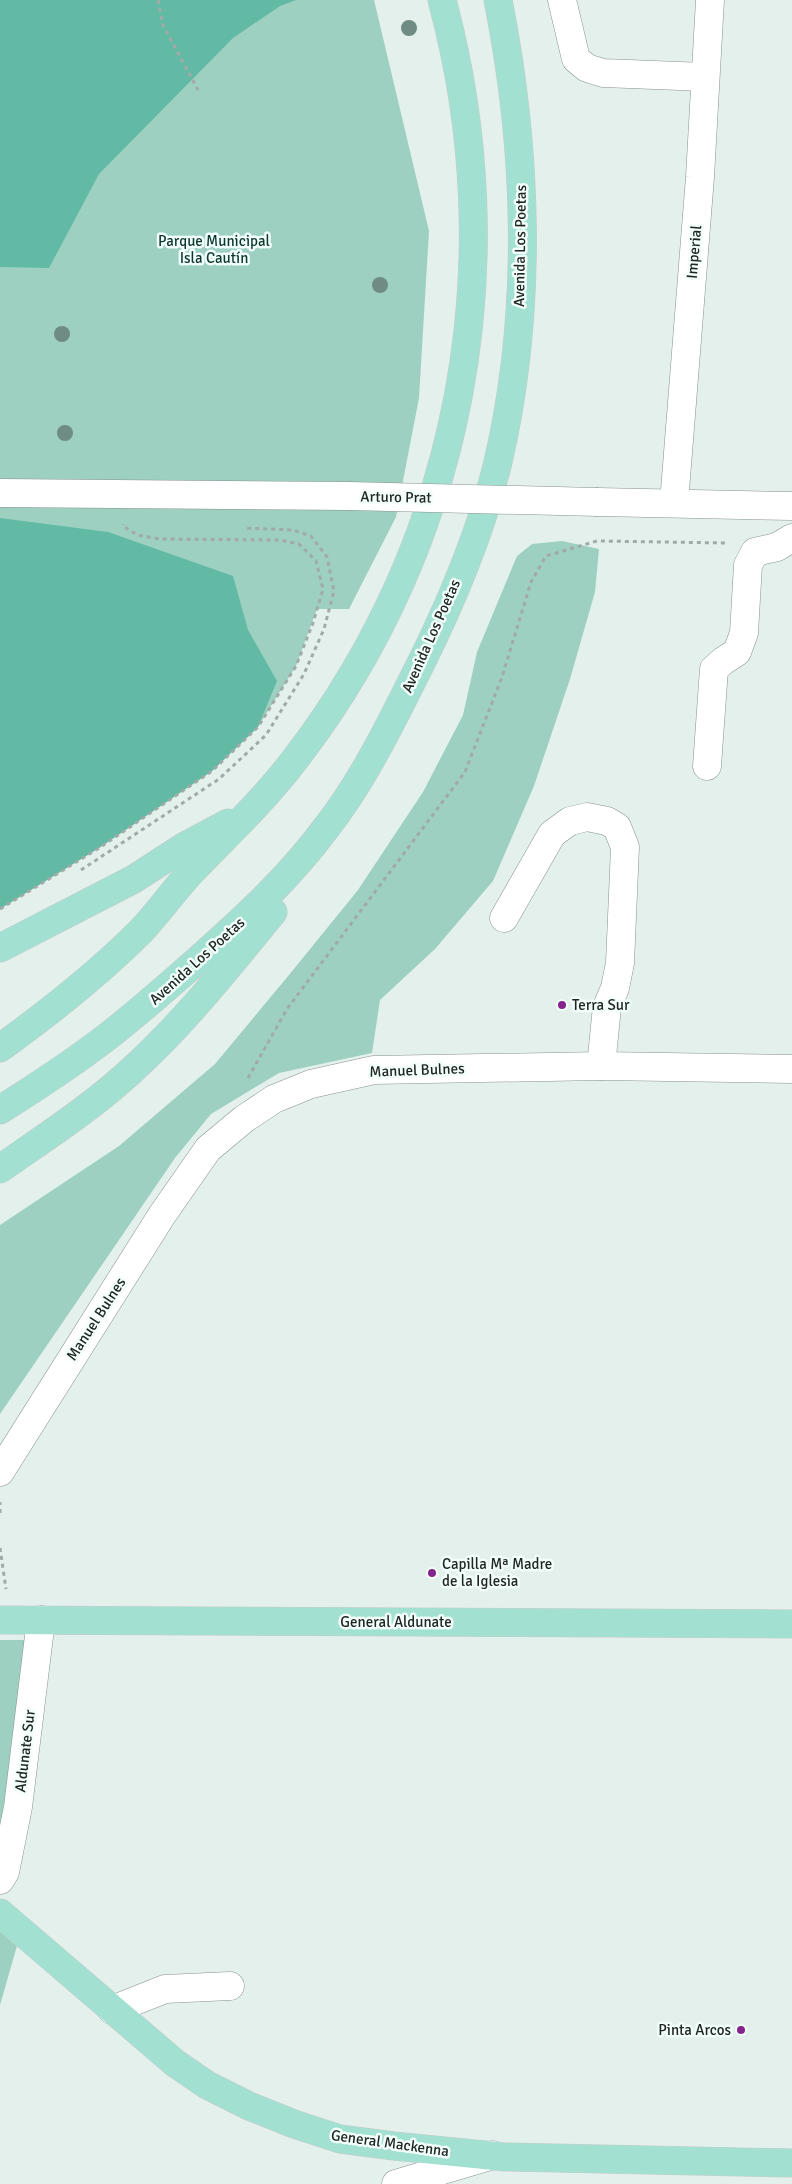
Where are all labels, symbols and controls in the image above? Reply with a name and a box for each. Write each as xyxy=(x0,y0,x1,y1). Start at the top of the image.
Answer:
street label: Avenida Los Poetas xyxy=(510,184,530,307)
street label: Imperial xyxy=(683,224,705,280)
park label: Parque Municipal Isla Cautín xyxy=(158,232,270,267)
street label: Arturo Prat xyxy=(360,487,432,507)
street label: Avenida Los Poetas xyxy=(398,576,464,695)
street label: Avenida Los Poetas xyxy=(146,913,249,1009)
place label: Terra Sur xyxy=(572,996,630,1014)
marker: Terra Sur xyxy=(556,999,568,1011)
street label: Manuel Bulnes xyxy=(369,1059,465,1081)
street label: Manuel Bulnes xyxy=(63,1274,130,1364)
place label: Capilla Mª Madre de la Iglesia xyxy=(442,1555,552,1590)
marker: Capilla Mª Madre de la Iglesia xyxy=(426,1567,438,1579)
street label: General Aldunate xyxy=(340,1613,452,1631)
street label: Aldunate Sur xyxy=(11,1708,39,1793)
place label: Pinta Arcos xyxy=(658,2021,731,2039)
marker: Pinta Arcos xyxy=(735,2024,747,2036)
street label: General Mackenna xyxy=(330,2126,450,2160)

